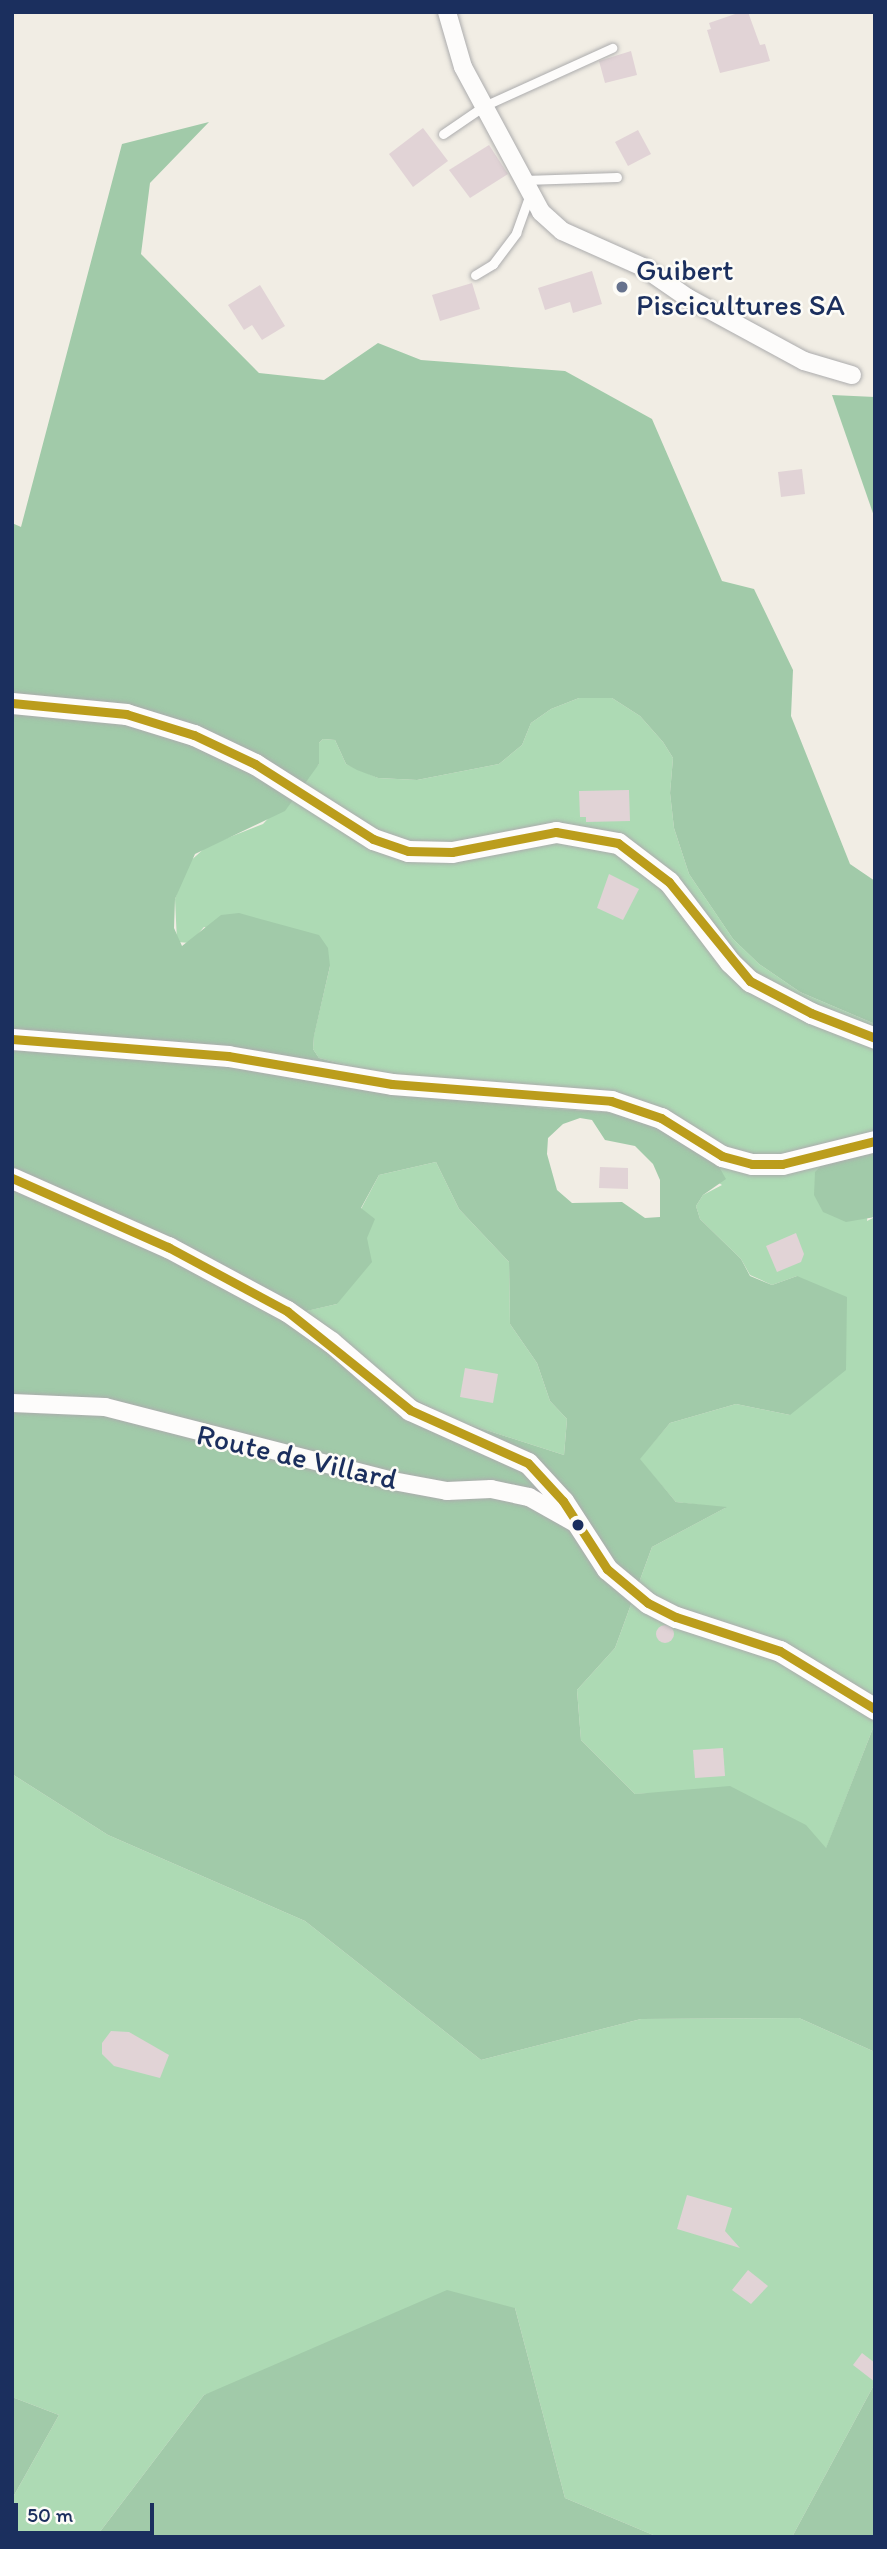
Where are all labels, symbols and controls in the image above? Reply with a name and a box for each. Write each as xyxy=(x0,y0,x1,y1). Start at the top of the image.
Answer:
place label: Guibert Piscicultures SA xyxy=(636,252,845,322)
marker: Guibert Piscicultures SA xyxy=(614,279,630,295)
street label: Route de Villard xyxy=(193,1416,401,1498)
unlabelled marker xyxy=(571,1518,585,1532)
scale bar xyxy=(18,2490,158,2534)
text: 50 m xyxy=(27,2502,73,2527)

